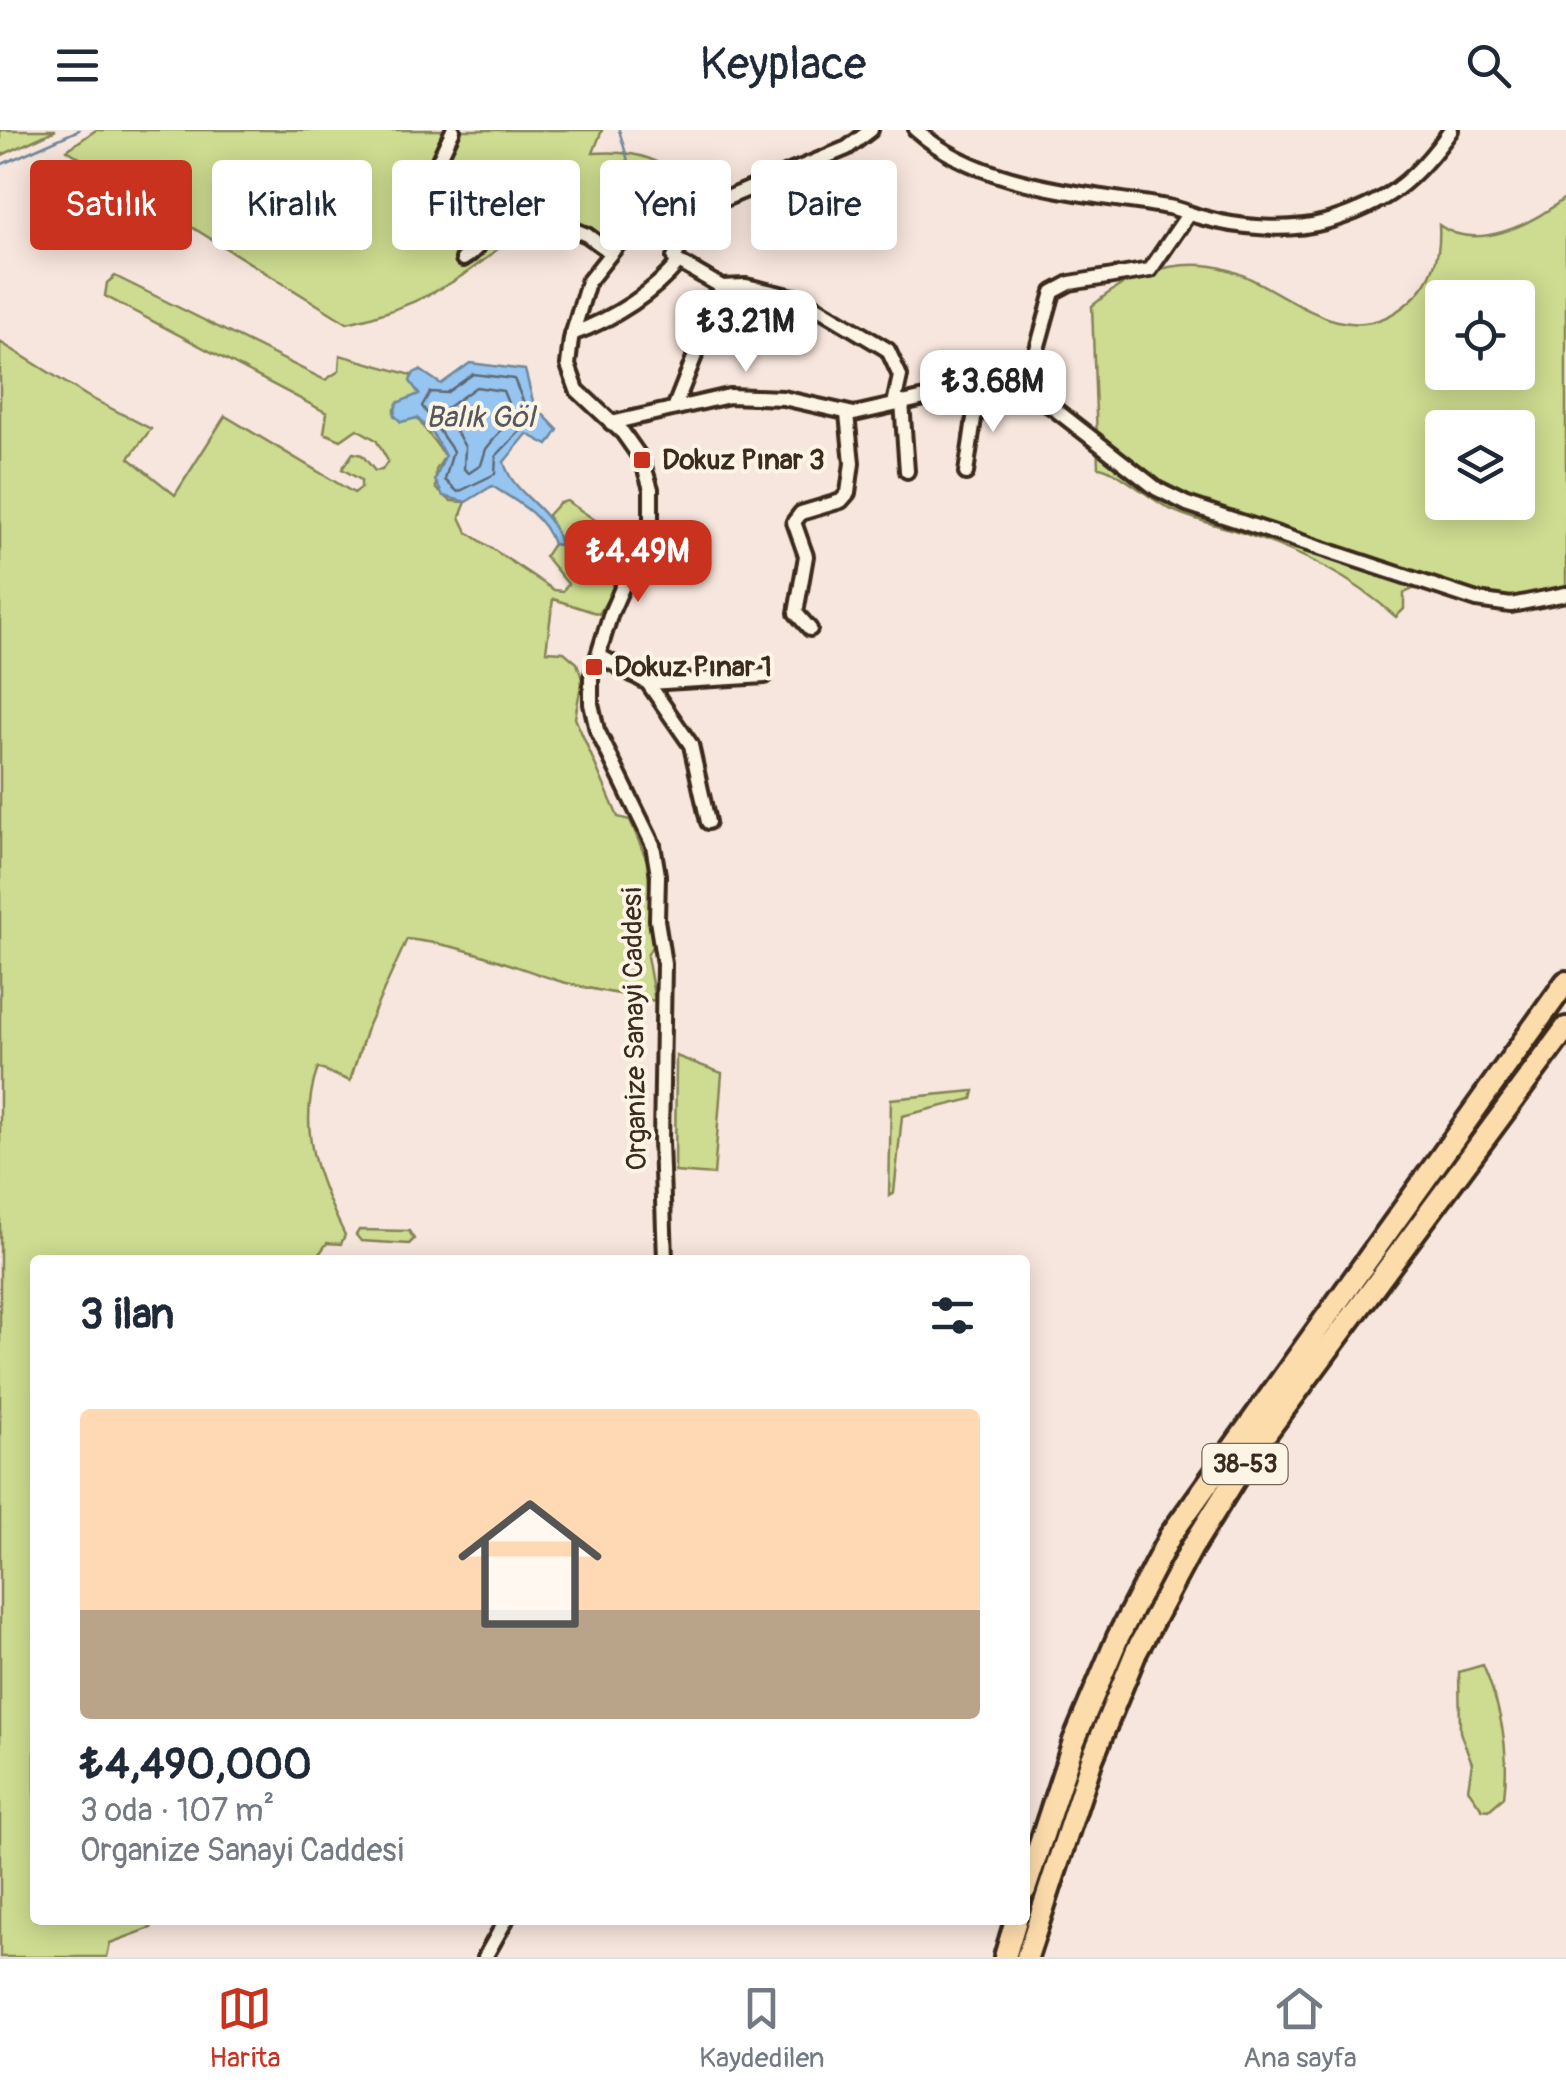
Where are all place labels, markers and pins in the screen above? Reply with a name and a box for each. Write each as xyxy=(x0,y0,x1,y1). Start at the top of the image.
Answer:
pin: ₺3.21M xyxy=(665,290,827,375)
pin: ₺3.68M xyxy=(912,350,1074,435)
place label: Dokuz Pınar 3 xyxy=(662,443,825,478)
marker: Dokuz Pınar 3 xyxy=(631,449,653,471)
pin: ₺4.49M xyxy=(557,520,719,605)
place label: Dokuz Pınar 1 xyxy=(614,650,772,685)
marker: Dokuz Pınar 1 xyxy=(583,656,605,678)

